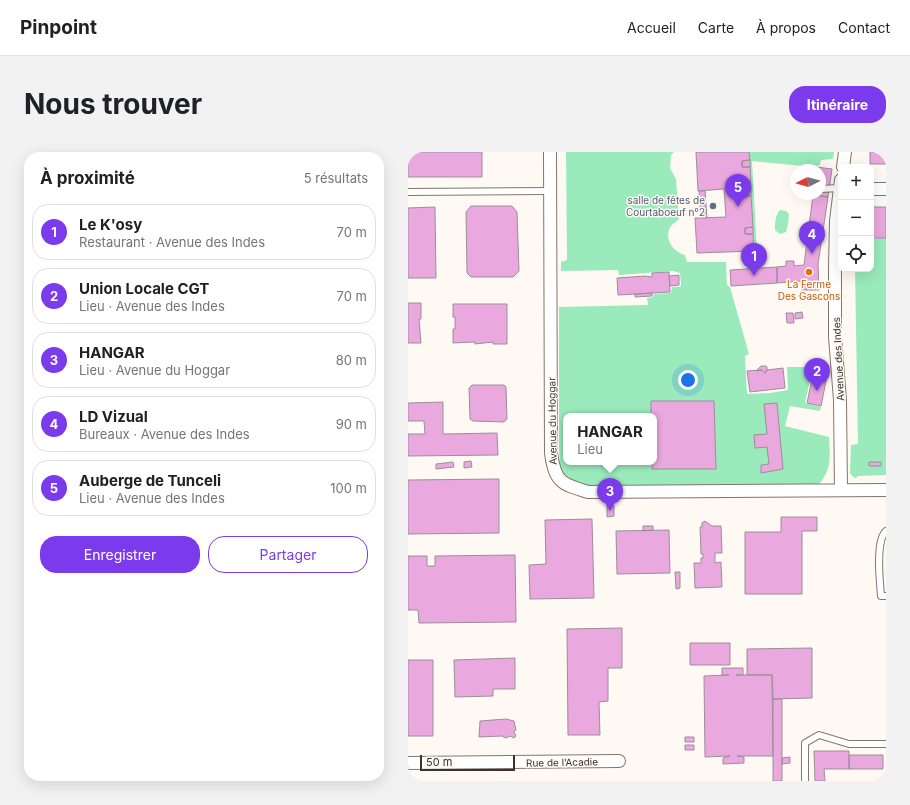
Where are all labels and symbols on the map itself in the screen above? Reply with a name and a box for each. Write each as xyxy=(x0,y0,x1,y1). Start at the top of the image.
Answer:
north arrow xyxy=(790,164,826,200)
pin: 5 xyxy=(725,174,751,207)
place label: salle de fêtes de Courtaboeuf n°2 xyxy=(626,194,705,218)
marker: salle de fêtes de Courtaboeuf n°2 xyxy=(708,201,718,211)
pin: 4 xyxy=(799,221,825,254)
pin: 1 xyxy=(741,243,767,276)
marker: La Ferme Des Gascons xyxy=(804,267,814,277)
place label: La Ferme Des Gascons xyxy=(778,278,840,302)
street label: Avenue des Indes xyxy=(830,317,846,401)
pin: 2 xyxy=(804,358,830,391)
your location xyxy=(678,370,698,390)
street label: Avenue du Hoggar xyxy=(545,377,559,465)
pin: 3 xyxy=(597,478,623,511)
scale bar xyxy=(420,753,515,772)
street label: Rue de l’Acadie xyxy=(526,755,598,769)

